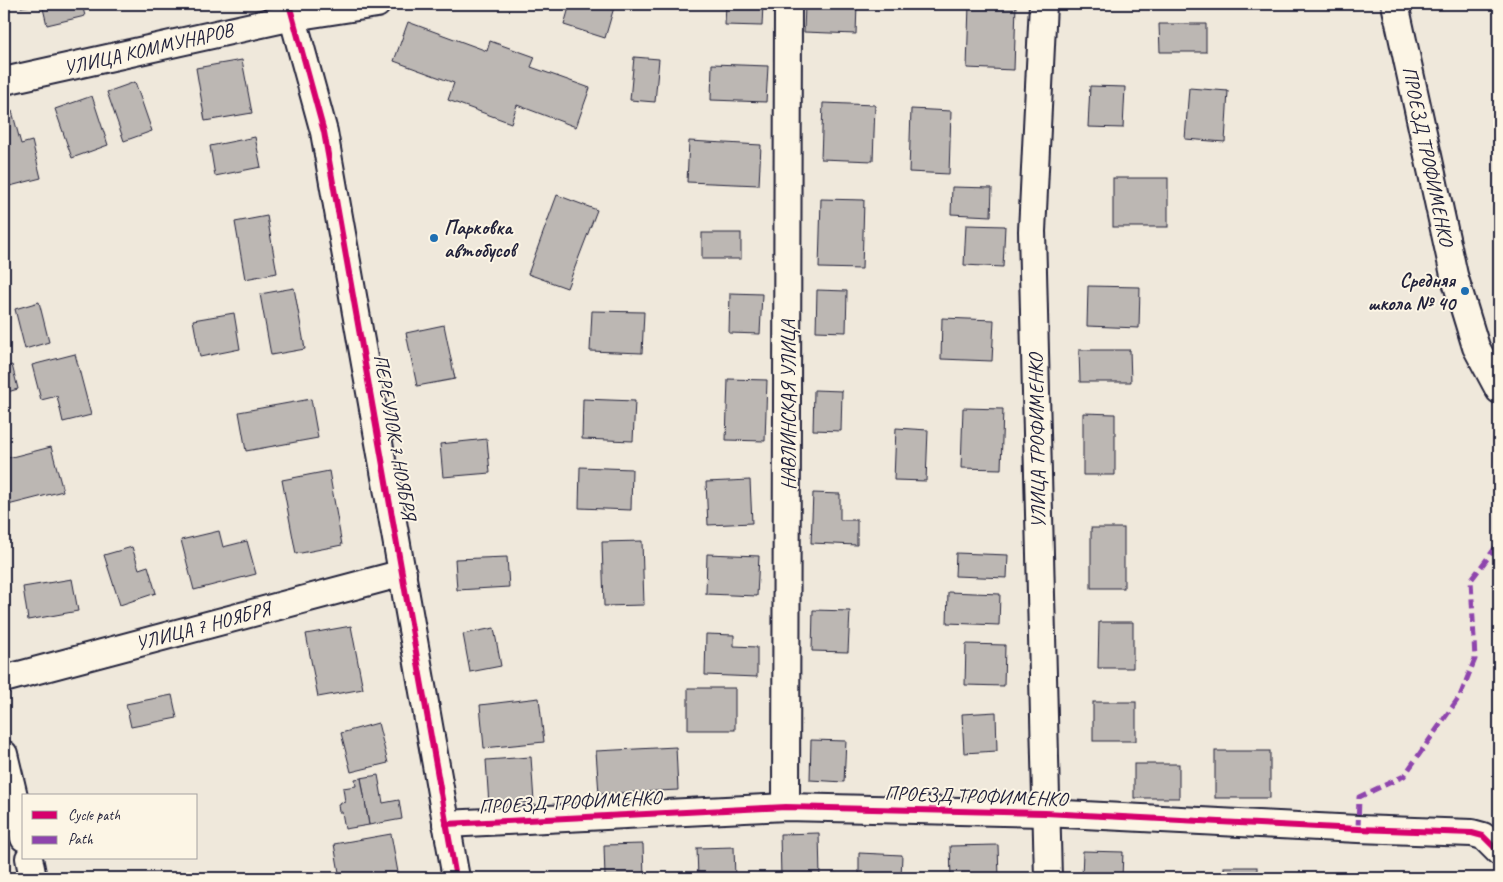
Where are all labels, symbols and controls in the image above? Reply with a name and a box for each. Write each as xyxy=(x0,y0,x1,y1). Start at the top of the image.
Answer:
street label: УЛИЦА КОММУНАРОВ xyxy=(61,17,237,81)
street label: ПРОЕЗД ТРОФИМЕНКО xyxy=(1397,64,1460,250)
place label: Парковка автобусов xyxy=(444,215,519,263)
marker: Парковка автобусов xyxy=(428,232,440,244)
place label: Средняя школа № 40 xyxy=(1368,268,1457,316)
marker: Средняя школа № 40 xyxy=(1459,285,1471,297)
street label: НАВЛИНСКАЯ УЛИЦА xyxy=(776,319,801,490)
street label: УЛИЦА ТРОФИМЕНКО xyxy=(1023,351,1051,529)
street label: ПЕРЕУЛОК 7 НОЯБРЯ xyxy=(368,353,422,525)
street label: УЛИЦА 7 НОЯБРЯ xyxy=(133,595,276,656)
street label: ПРОЕЗД ТРОФИМЕНКО xyxy=(884,780,1070,812)
street label: ПРОЕЗД ТРОФИМЕНКО xyxy=(478,785,664,819)
legend xyxy=(22,794,198,860)
text: Cycle path xyxy=(68,806,120,825)
text: Path xyxy=(68,830,94,849)

